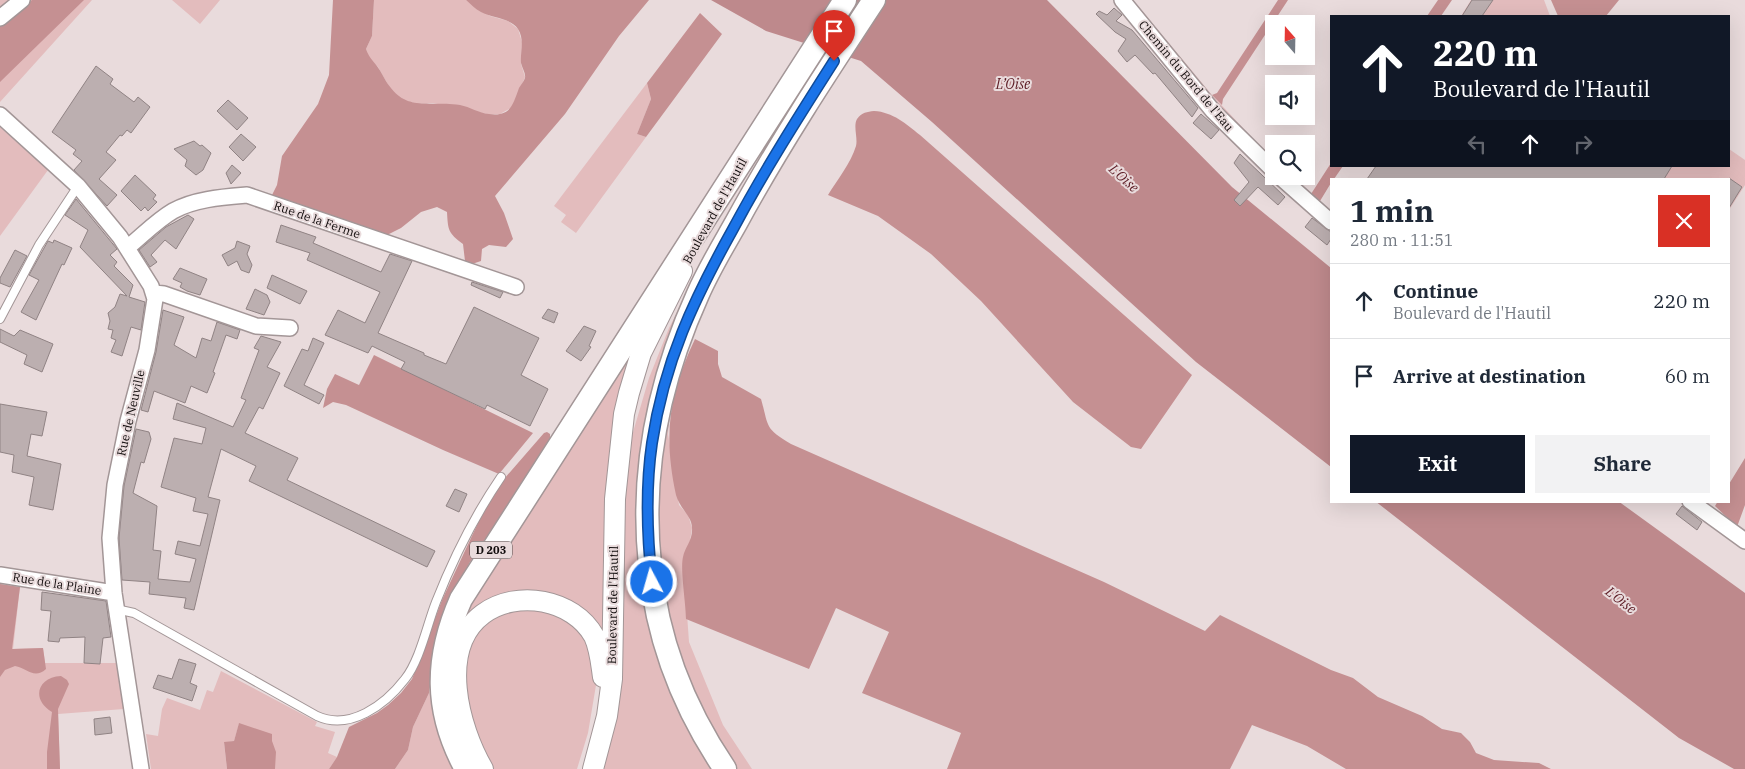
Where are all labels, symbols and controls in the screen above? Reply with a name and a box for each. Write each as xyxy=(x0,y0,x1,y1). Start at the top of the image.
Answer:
pin xyxy=(813,10,855,61)
north arrow xyxy=(1265,15,1315,65)
map controls xyxy=(1265,15,1315,185)
icon: arrive xyxy=(820,17,848,45)
street label: Chemin du Bord de l'Eau xyxy=(1136,17,1237,134)
text: 220 m xyxy=(1433,30,1538,76)
icon: ahead xyxy=(1350,35,1415,100)
text: Boulevard de l'Hautil xyxy=(1433,74,1650,103)
water label: L’Oise xyxy=(995,75,1031,93)
button: sound xyxy=(1265,75,1315,125)
icon: left xyxy=(1463,130,1491,158)
icon: ahead xyxy=(1516,130,1544,158)
icon: right xyxy=(1569,130,1597,158)
button: search xyxy=(1265,135,1315,185)
street label: Boulevard de l'Hautil xyxy=(679,155,750,266)
water label: L'Oise xyxy=(1105,159,1143,197)
text: 1 min xyxy=(1350,191,1434,230)
button: close xyxy=(1658,195,1710,247)
street label: Rue de la Ferme xyxy=(272,198,363,241)
text: 280 m · 11:51 xyxy=(1350,230,1453,250)
text: Continue xyxy=(1393,279,1478,303)
icon: ahead xyxy=(1350,287,1378,315)
text: 220 m xyxy=(1653,289,1710,313)
text: Boulevard de l'Hautil xyxy=(1393,303,1551,323)
icon: arrive xyxy=(1350,362,1378,390)
text: Arrive at destination xyxy=(1393,364,1586,388)
text: 60 m xyxy=(1665,364,1710,388)
street label: Rue de Neuville xyxy=(113,368,148,458)
button: Exit xyxy=(1350,435,1525,493)
button: Share xyxy=(1535,435,1710,493)
road number: D 203 xyxy=(470,542,512,558)
street label: Boulevard de l'Hautil xyxy=(604,545,621,664)
position arrow xyxy=(625,555,677,607)
street label: Rue de la Plaine xyxy=(12,569,103,598)
water label: L'Oise xyxy=(1601,582,1641,618)

